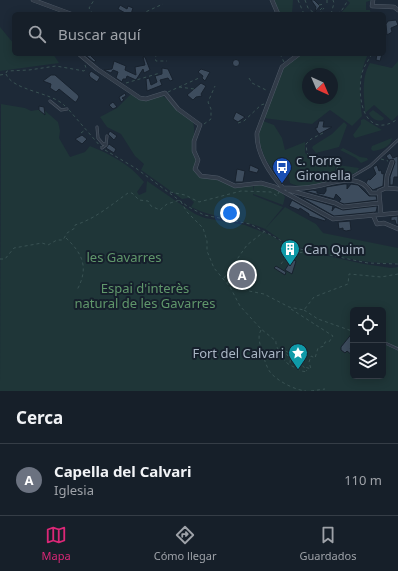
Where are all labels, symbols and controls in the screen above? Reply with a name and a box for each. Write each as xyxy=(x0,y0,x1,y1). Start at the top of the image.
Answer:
search box xyxy=(12,12,386,56)
icon: search xyxy=(26,23,48,45)
text: Buscar aquí xyxy=(58,24,141,44)
north arrow xyxy=(302,68,338,104)
place label: c. Torre Gironella xyxy=(296,151,351,184)
bus stop icon: c. Torre Gironella xyxy=(271,156,293,184)
your location xyxy=(220,203,240,223)
building icon: Can Quim xyxy=(279,238,301,266)
place label: Can Quim xyxy=(304,240,365,258)
park label: les Gavarres xyxy=(87,248,161,266)
pin: A xyxy=(229,260,255,290)
park label: Espai d'interès natural de les Gavarres xyxy=(75,279,215,312)
map controls xyxy=(350,307,386,379)
button: locate xyxy=(350,307,386,343)
place icon: Fort del Calvari xyxy=(287,342,309,370)
button: layers xyxy=(350,343,386,379)
place label: Fort del Calvari xyxy=(192,344,284,362)
text: Cerca xyxy=(16,406,63,429)
text: Capella del Calvari xyxy=(54,461,192,481)
text: A xyxy=(25,471,34,489)
text: 110 m xyxy=(344,471,382,489)
text: Iglesia xyxy=(54,481,94,499)
tab: Mapa xyxy=(42,524,71,563)
tab: Cómo llegar xyxy=(154,524,216,563)
tab: Guardados xyxy=(300,524,356,563)

